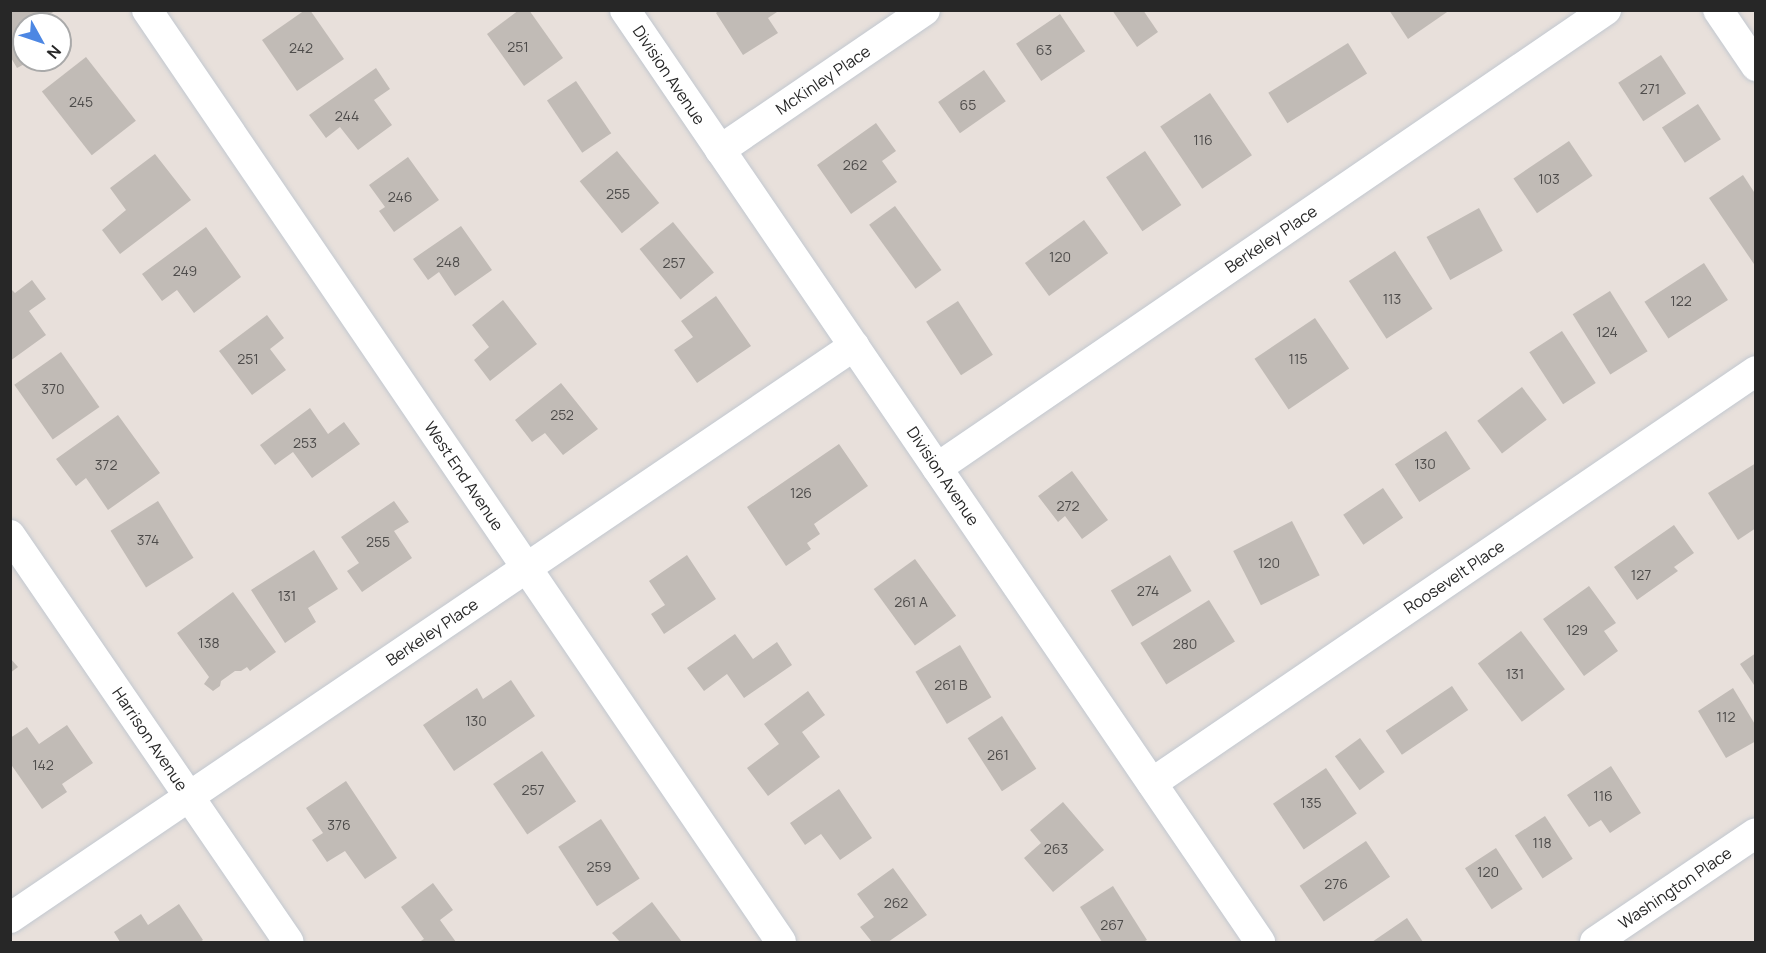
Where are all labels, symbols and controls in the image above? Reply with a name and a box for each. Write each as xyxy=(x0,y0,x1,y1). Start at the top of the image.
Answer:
north arrow xyxy=(12,12,72,72)
street label: Division Avenue xyxy=(629,22,709,128)
house number: 251 xyxy=(507,39,529,55)
house number: 242 xyxy=(289,40,313,56)
text: N xyxy=(42,41,66,64)
street label: McKinley Place xyxy=(772,41,874,119)
house number: 63 xyxy=(1036,42,1052,58)
house number: 271 xyxy=(1640,81,1660,97)
house number: 245 xyxy=(69,94,93,110)
house number: 65 xyxy=(960,97,976,113)
house number: 244 xyxy=(335,108,359,124)
house number: 116 xyxy=(1193,132,1213,148)
house number: 262 xyxy=(843,157,867,173)
house number: 103 xyxy=(1538,171,1560,187)
house number: 255 xyxy=(606,186,630,202)
house number: 246 xyxy=(388,189,412,205)
street label: Berkeley Place xyxy=(1221,201,1321,277)
house number: 120 xyxy=(1049,249,1071,265)
house number: 248 xyxy=(436,254,460,270)
house number: 257 xyxy=(662,255,686,271)
house number: 249 xyxy=(173,263,197,279)
house number: 113 xyxy=(1383,291,1401,307)
house number: 122 xyxy=(1670,293,1692,309)
house number: 124 xyxy=(1596,324,1618,340)
house number: 251 xyxy=(237,351,259,367)
house number: 115 xyxy=(1288,351,1308,367)
house number: 370 xyxy=(41,381,65,397)
house number: 252 xyxy=(550,407,574,423)
street label: West End Avenue xyxy=(420,418,508,534)
street label: Division Avenue xyxy=(903,423,983,529)
house number: 253 xyxy=(293,435,317,451)
house number: 130 xyxy=(1414,456,1436,472)
house number: 372 xyxy=(95,457,117,473)
house number: 126 xyxy=(790,485,812,501)
house number: 272 xyxy=(1057,498,1079,514)
house number: 374 xyxy=(137,532,159,548)
house number: 255 xyxy=(366,534,390,550)
street label: Roosevelt Place xyxy=(1400,536,1508,618)
house number: 120 xyxy=(1258,555,1280,571)
house number: 127 xyxy=(1631,567,1651,583)
house number: 274 xyxy=(1137,583,1159,599)
house number: 131 xyxy=(278,588,296,604)
street label: Berkeley Place xyxy=(382,594,482,670)
house number: 261 A xyxy=(894,594,928,610)
house number: 129 xyxy=(1566,622,1588,638)
house number: 138 xyxy=(198,635,220,651)
house number: 280 xyxy=(1173,636,1197,652)
house number: 131 xyxy=(1506,666,1524,682)
house number: 261 B xyxy=(934,677,968,693)
street label: Harrison Avenue xyxy=(108,684,192,794)
house number: 112 xyxy=(1717,709,1735,725)
house number: 130 xyxy=(465,713,487,729)
house number: 261 xyxy=(987,747,1009,763)
house number: 142 xyxy=(32,757,54,773)
house number: 257 xyxy=(521,782,545,798)
house number: 116 xyxy=(1593,788,1613,804)
house number: 135 xyxy=(1300,795,1322,811)
house number: 376 xyxy=(327,817,351,833)
house number: 118 xyxy=(1532,835,1552,851)
house number: 263 xyxy=(1044,841,1068,857)
street label: Washington Place xyxy=(1615,843,1735,933)
house number: 259 xyxy=(587,859,611,875)
house number: 120 xyxy=(1477,864,1499,880)
house number: 276 xyxy=(1324,876,1348,892)
house number: 262 xyxy=(884,895,908,911)
house number: 267 xyxy=(1100,917,1124,933)

